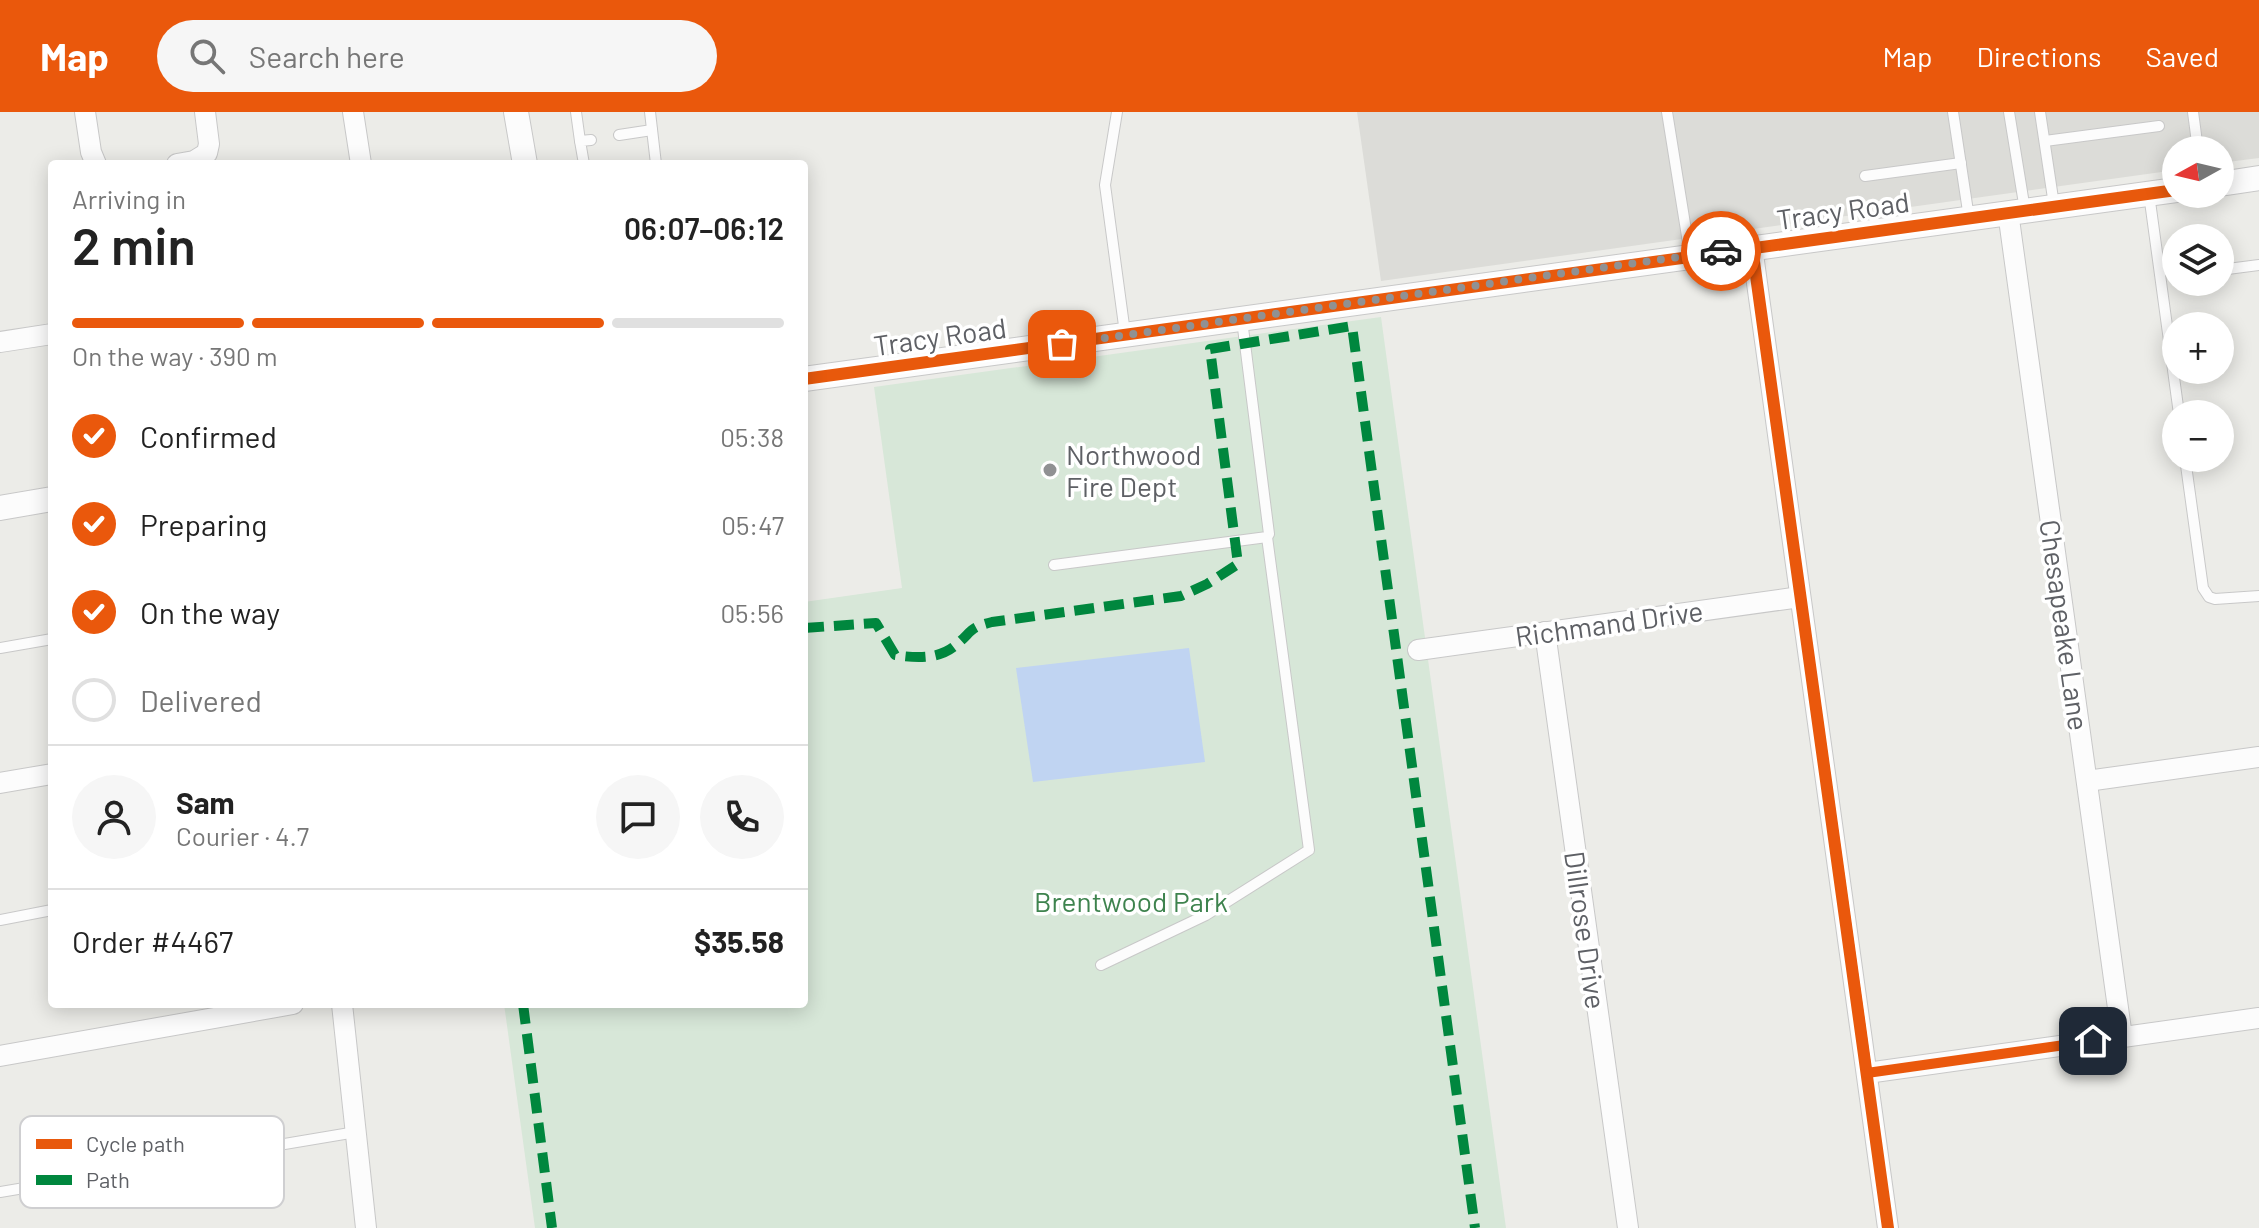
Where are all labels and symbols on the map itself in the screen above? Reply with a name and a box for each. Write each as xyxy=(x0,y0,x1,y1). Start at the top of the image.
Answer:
north arrow xyxy=(2162,136,2234,208)
street label: Tracy Road xyxy=(1774,184,1912,236)
courier xyxy=(1681,211,1761,291)
street label: Tracy Road xyxy=(871,310,1009,362)
pin xyxy=(1028,310,1096,378)
place label: Northwood Fire Dept xyxy=(1066,437,1201,503)
marker: Northwood Fire Dept xyxy=(1041,461,1059,479)
street label: Chesapeake Lane xyxy=(2033,517,2097,733)
street label: Richmand Drive xyxy=(1513,593,1705,653)
street label: Dillrose Drive xyxy=(1558,849,1614,1011)
park label: Brentwood Park xyxy=(1034,884,1228,918)
pin xyxy=(2059,1007,2127,1075)
legend xyxy=(20,1116,284,1208)
text: Cycle path xyxy=(86,1130,185,1156)
text: Path xyxy=(86,1166,130,1192)

